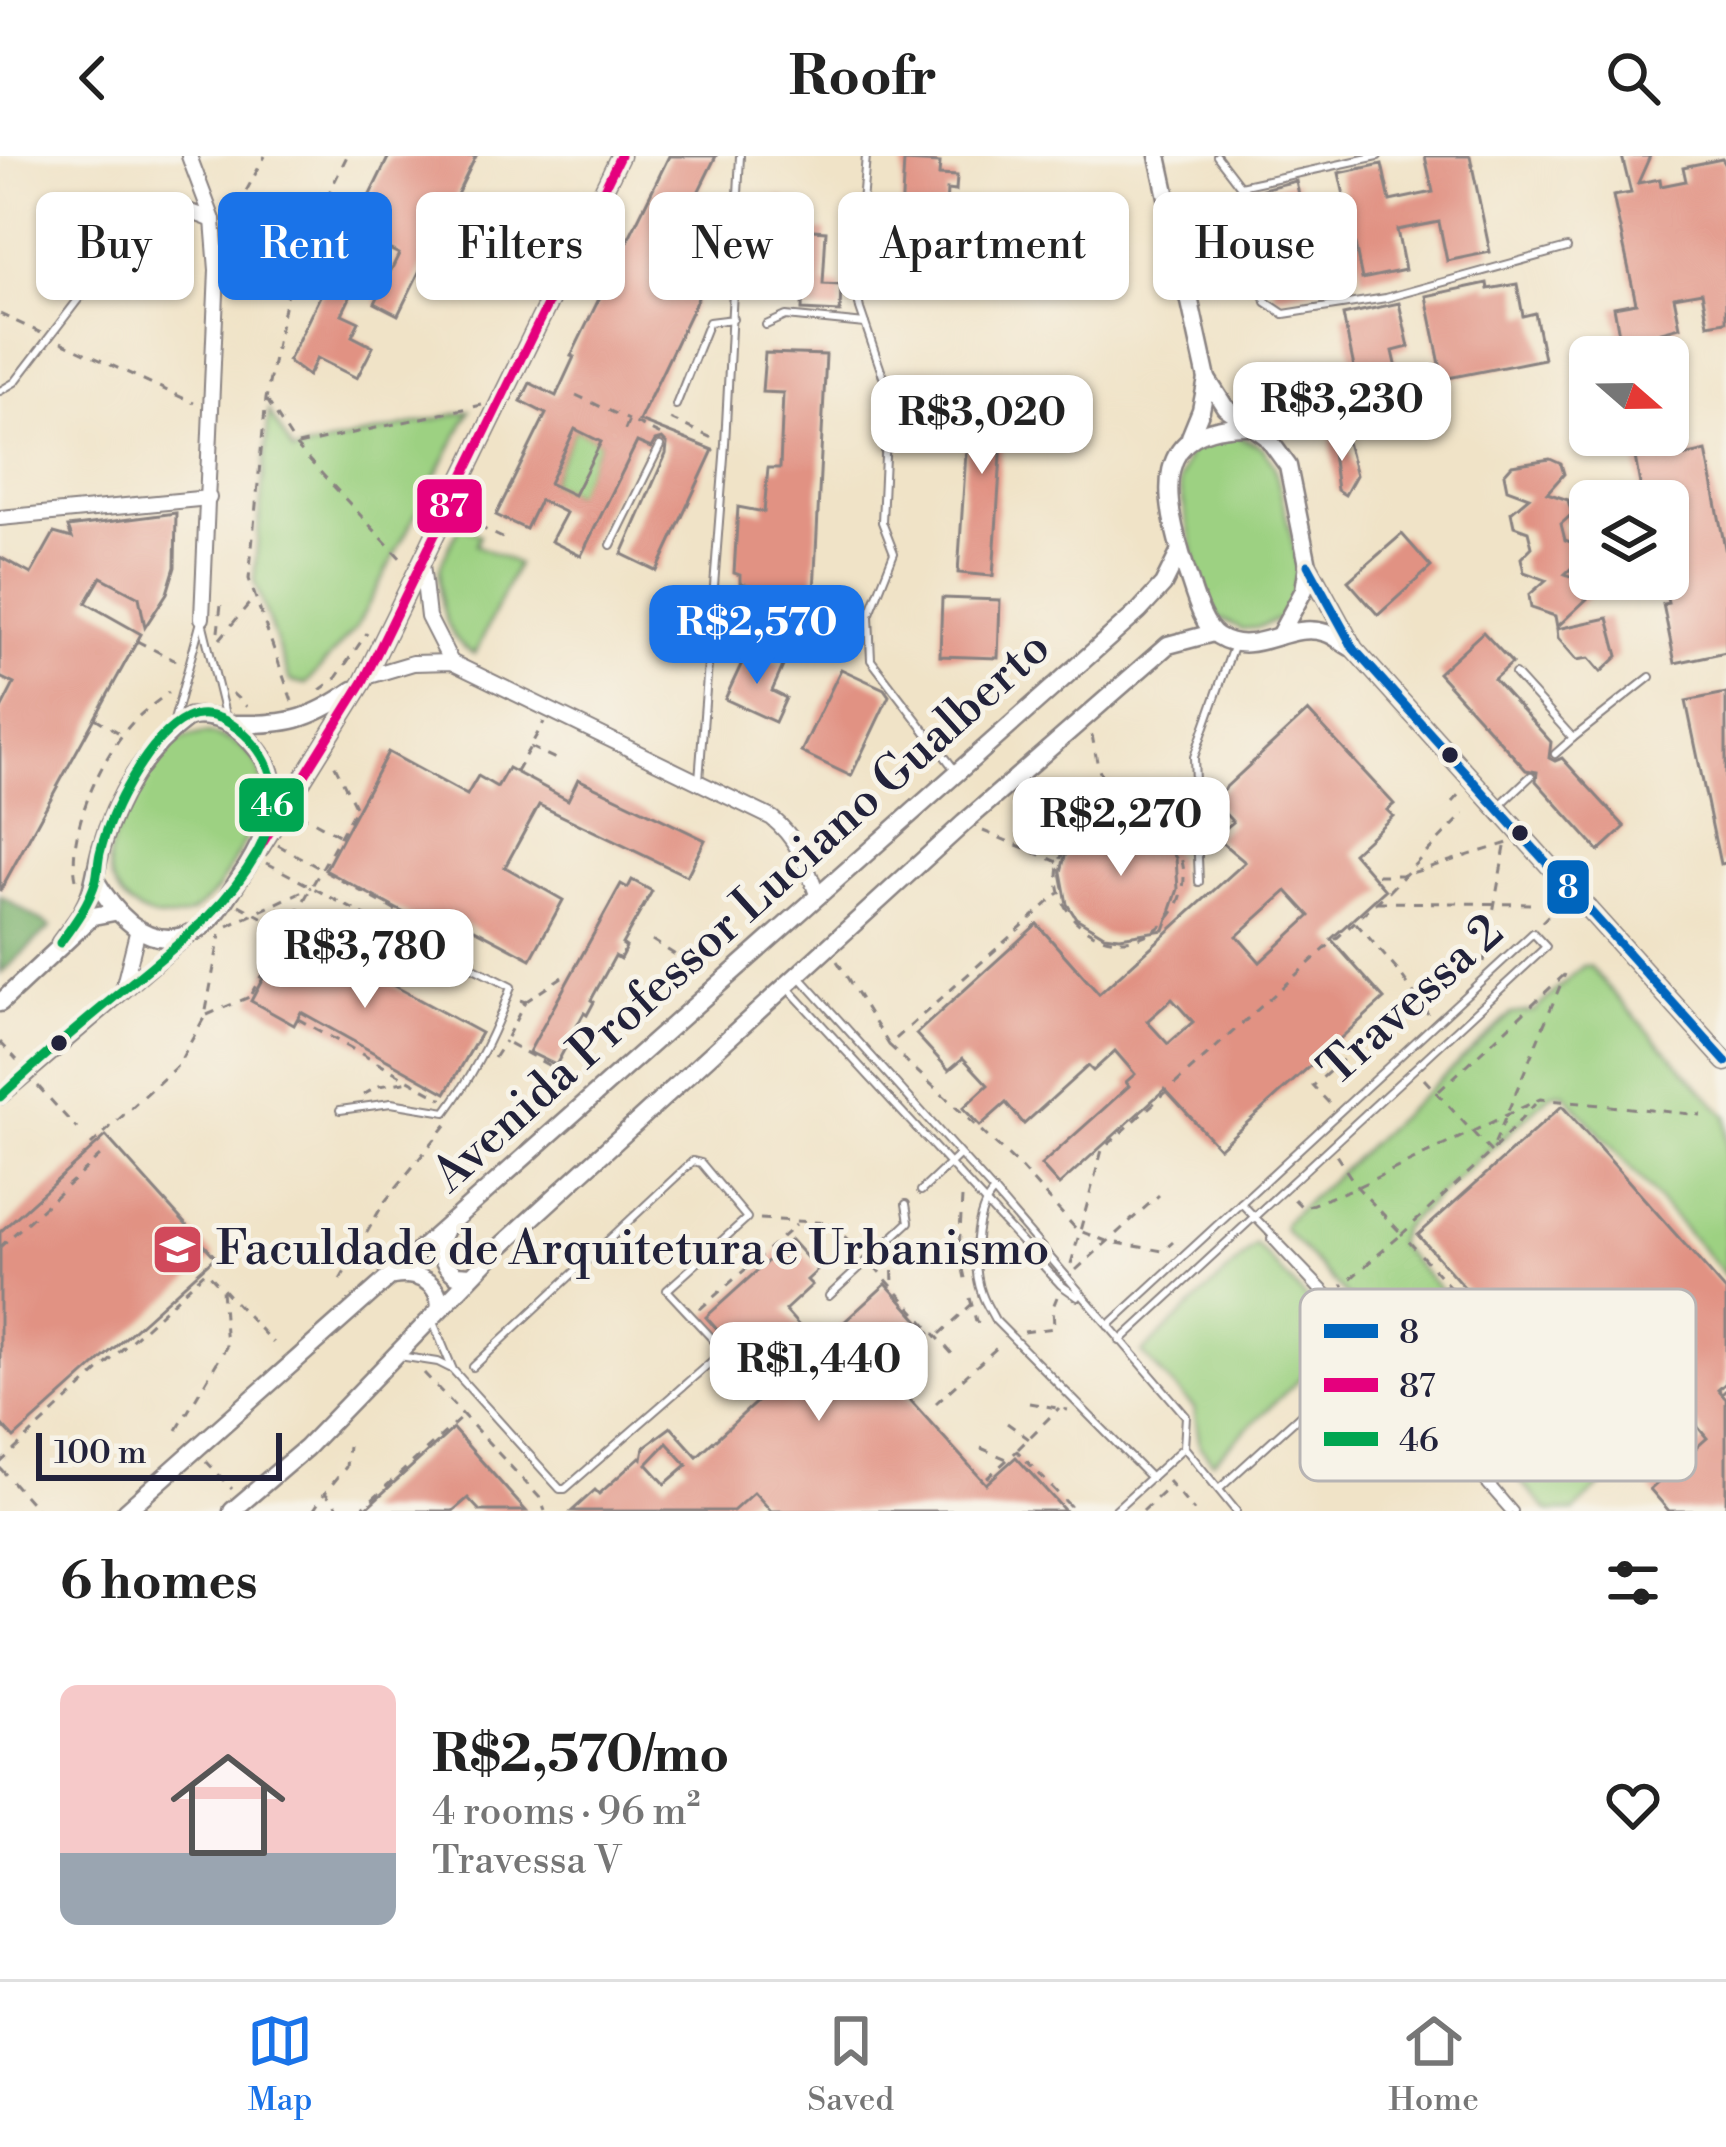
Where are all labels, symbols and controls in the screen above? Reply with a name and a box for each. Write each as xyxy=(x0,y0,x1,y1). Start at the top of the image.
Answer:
text: Roofr xyxy=(789,44,937,112)
icon: back xyxy=(60,45,126,111)
icon: search xyxy=(1600,45,1666,111)
chip: Buy xyxy=(36,192,194,300)
chip: Rent xyxy=(218,192,392,300)
chip: Filters xyxy=(416,192,625,300)
chip: New xyxy=(649,192,814,300)
chip: Apartment xyxy=(838,192,1129,300)
chip: House xyxy=(1153,192,1357,300)
north arrow xyxy=(1569,336,1689,456)
map controls xyxy=(1569,336,1689,600)
pin: R$3,230 xyxy=(1231,362,1453,464)
pin: R$3,020 xyxy=(871,375,1093,477)
text: R$3,230 xyxy=(1260,376,1424,425)
text: R$3,020 xyxy=(898,389,1066,438)
line badge: 87 xyxy=(415,477,484,535)
button: layers xyxy=(1569,480,1689,600)
text: 87 xyxy=(429,487,469,528)
pin: R$2,570 xyxy=(646,585,868,687)
text: R$2,570 xyxy=(676,599,838,648)
street label: Avenida Professor Luciano Gualberto xyxy=(420,618,1063,1206)
unlabelled marker xyxy=(1439,744,1461,766)
line badge: 46 xyxy=(237,776,306,834)
pin: R$2,270 xyxy=(1010,777,1232,879)
text: 46 xyxy=(251,786,293,827)
text: R$2,270 xyxy=(1040,791,1202,840)
unlabelled marker xyxy=(1509,822,1531,844)
line badge: 8 xyxy=(1545,858,1591,916)
text: 8 xyxy=(1557,868,1579,909)
street label: Travessa 2 xyxy=(1308,903,1516,1099)
pin: R$3,780 xyxy=(254,909,476,1011)
text: R$3,780 xyxy=(283,923,447,972)
unlabelled marker xyxy=(48,1032,70,1054)
place label: Faculdade de Arquitetura e Urbanismo xyxy=(216,1220,1049,1280)
school or university icon: Faculdade de Arquitetura e Urbanismo xyxy=(149,1222,205,1278)
legend xyxy=(1300,1289,1696,1481)
text: 8 xyxy=(1399,1313,1419,1354)
pin: R$1,440 xyxy=(708,1322,930,1424)
text: R$1,440 xyxy=(737,1336,901,1385)
text: 87 xyxy=(1399,1367,1436,1408)
text: 46 xyxy=(1399,1421,1439,1462)
scale bar xyxy=(36,1427,282,1480)
text: 100 m xyxy=(54,1433,147,1474)
icon: filters xyxy=(1600,1550,1666,1616)
text: 6 homes xyxy=(60,1551,258,1615)
text: R$2,570/mo xyxy=(432,1724,729,1788)
icon: home xyxy=(156,1733,300,1877)
icon: heart xyxy=(1600,1772,1666,1838)
text: 4 rooms · 96 m² xyxy=(432,1788,700,1837)
text: Travessa V xyxy=(432,1837,622,1886)
tab: Map xyxy=(247,2008,313,2121)
tab: Saved xyxy=(807,2008,894,2121)
tab: Home xyxy=(1388,2008,1479,2121)

